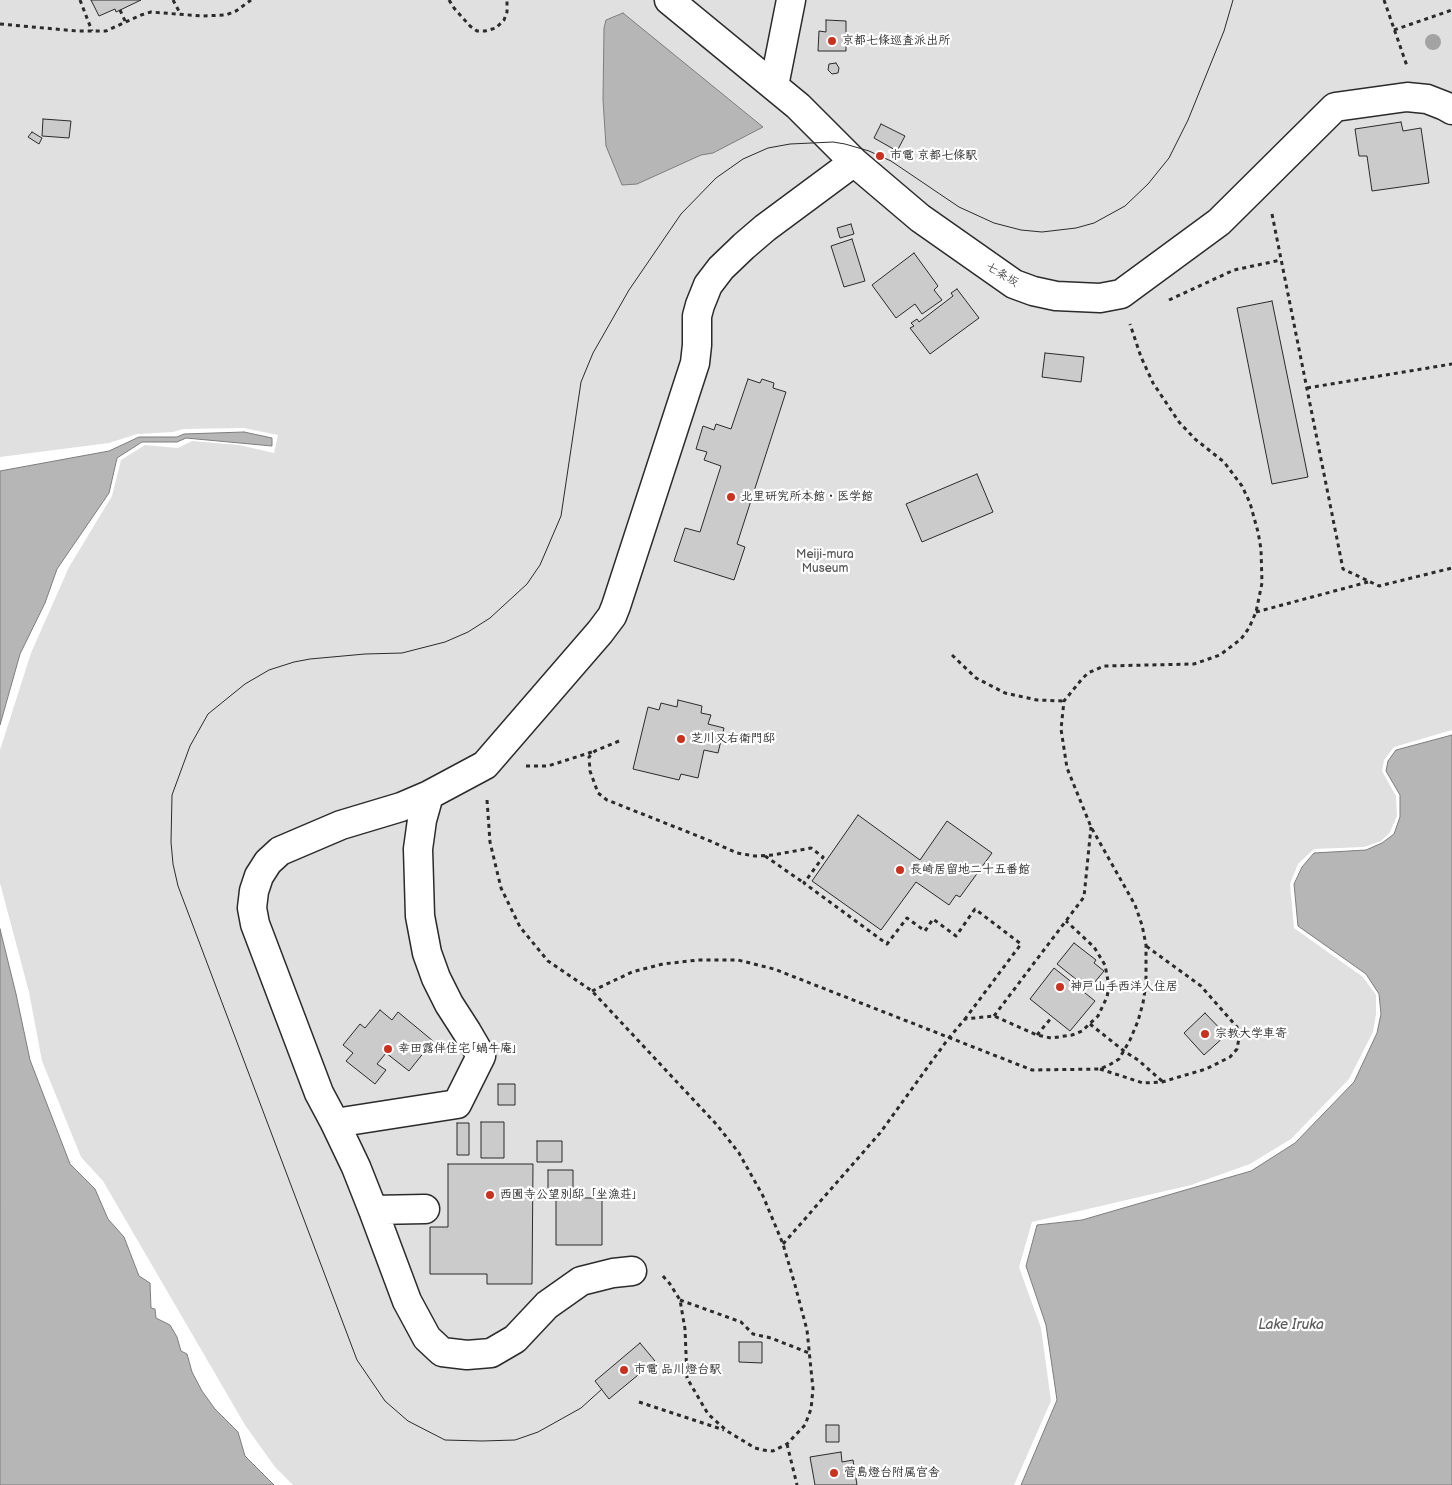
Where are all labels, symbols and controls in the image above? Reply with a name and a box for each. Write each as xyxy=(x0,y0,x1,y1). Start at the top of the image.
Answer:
place label: 京都七條巡査派出所 xyxy=(842,34,950,48)
marker: 京都七條巡査派出所 xyxy=(826,35,838,47)
place label: 市電 京都七條駅 xyxy=(890,149,977,163)
marker: 市電 京都七條駅 xyxy=(874,150,886,162)
street label: 七条坂 xyxy=(983,260,1021,290)
place label: 北里研究所本館・医学館 xyxy=(741,490,873,504)
marker: 北里研究所本館・医学館 xyxy=(725,491,737,503)
park label: Meiji-mura Museum xyxy=(796,548,854,576)
place label: 芝川又右衛門邸 xyxy=(691,732,775,746)
marker: 芝川又右衛門邸 xyxy=(675,733,687,745)
place label: 長崎居留地二十五番館 xyxy=(910,863,1030,877)
marker: 長崎居留地二十五番館 xyxy=(894,864,906,876)
place label: 神戸山手西洋人住居 xyxy=(1070,980,1178,994)
marker: 神戸山手西洋人住居 xyxy=(1054,981,1066,993)
place label: 宗教大学車寄 xyxy=(1215,1027,1287,1041)
marker: 宗教大学車寄 xyxy=(1199,1028,1211,1040)
place label: 幸田露伴住宅｢蝸牛庵｣ xyxy=(398,1042,518,1056)
marker: 幸田露伴住宅｢蝸牛庵｣ xyxy=(382,1043,394,1055)
place label: 西園寺公望別邸「坐漁荘」 xyxy=(500,1188,644,1202)
marker: 西園寺公望別邸「坐漁荘」 xyxy=(484,1189,496,1201)
water label: Lake Iruka xyxy=(1258,1317,1324,1333)
place label: 市電 品川燈台駅 xyxy=(634,1363,721,1377)
marker: 市電 品川燈台駅 xyxy=(618,1364,630,1376)
place label: 菅島燈台附属官舎 xyxy=(844,1466,940,1480)
marker: 菅島燈台附属官舎 xyxy=(828,1467,840,1479)

